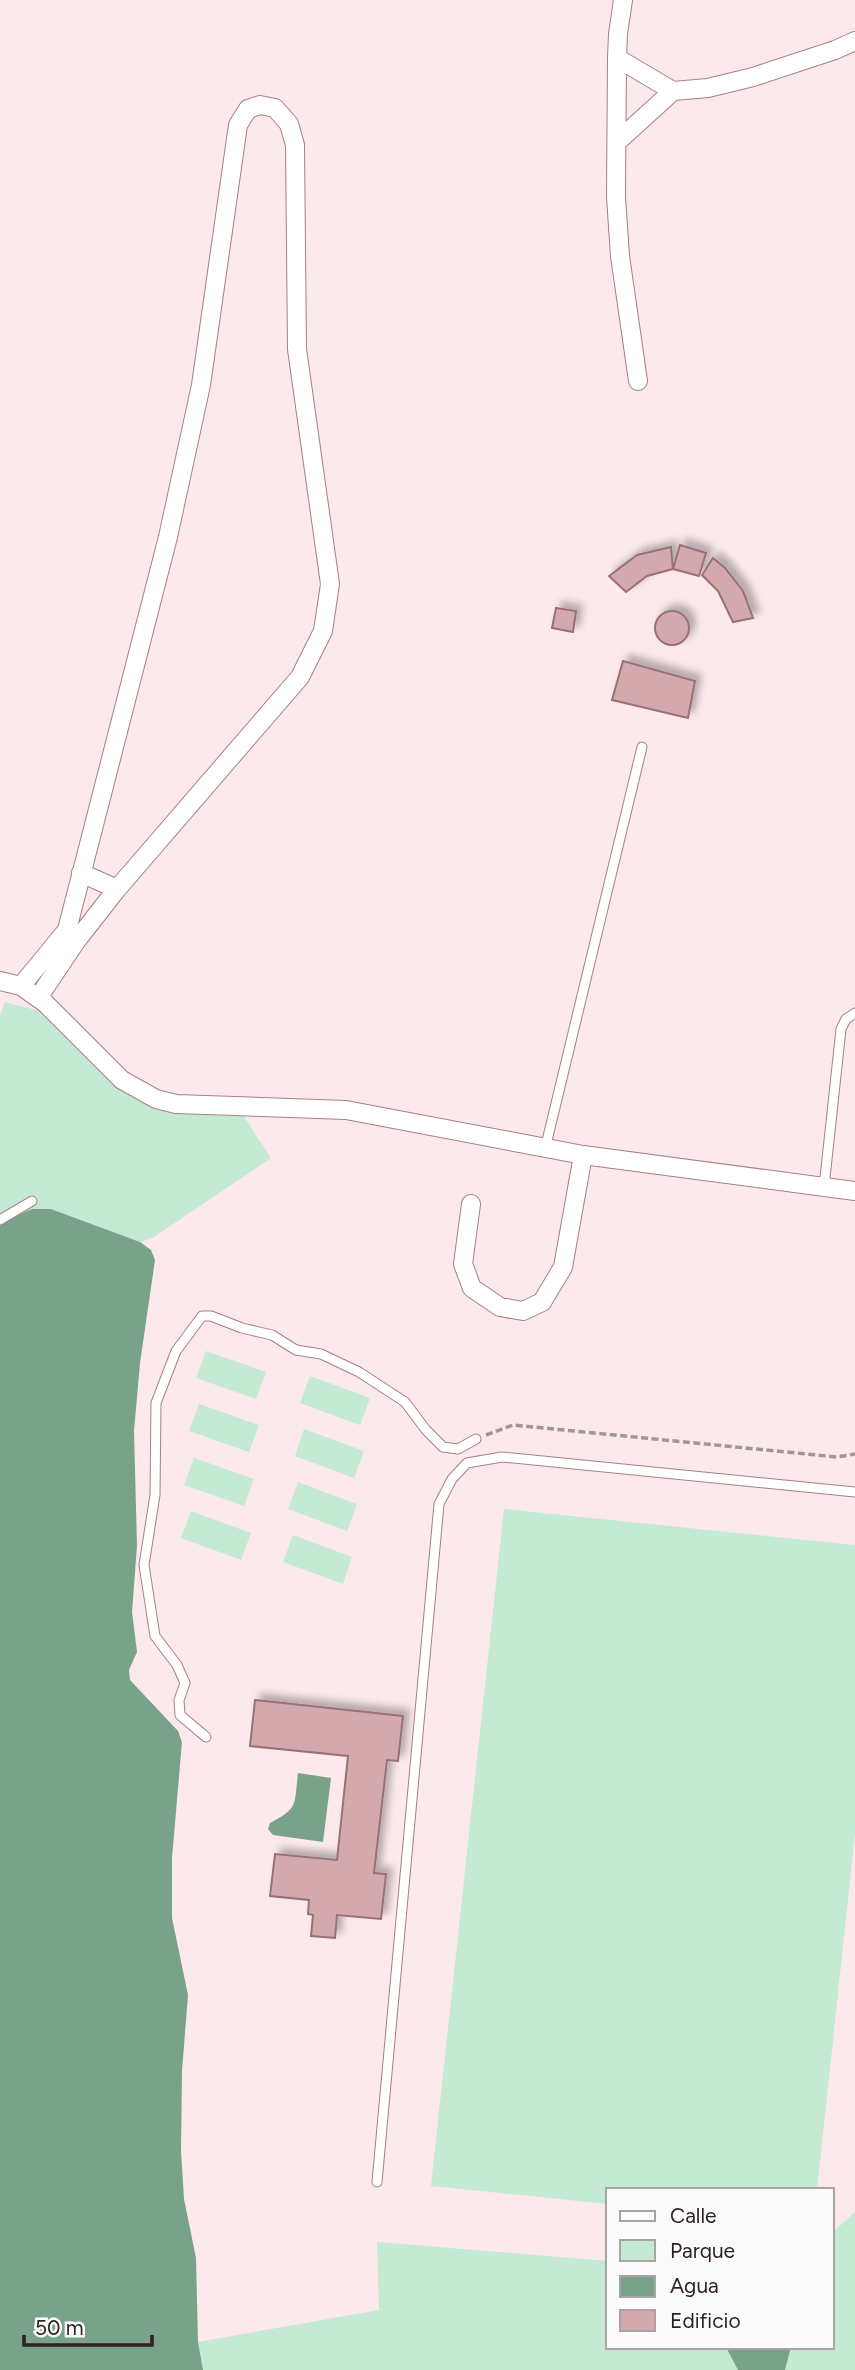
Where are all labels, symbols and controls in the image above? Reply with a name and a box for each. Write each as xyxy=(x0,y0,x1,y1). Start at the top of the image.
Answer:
legend xyxy=(606,2188,834,2349)
text: Calle xyxy=(670,2203,717,2228)
text: Parque xyxy=(670,2238,735,2263)
text: Agua xyxy=(670,2273,719,2298)
scale bar xyxy=(24,2304,152,2348)
text: Edificio xyxy=(670,2308,741,2333)
text: 50 m xyxy=(35,2315,84,2340)

